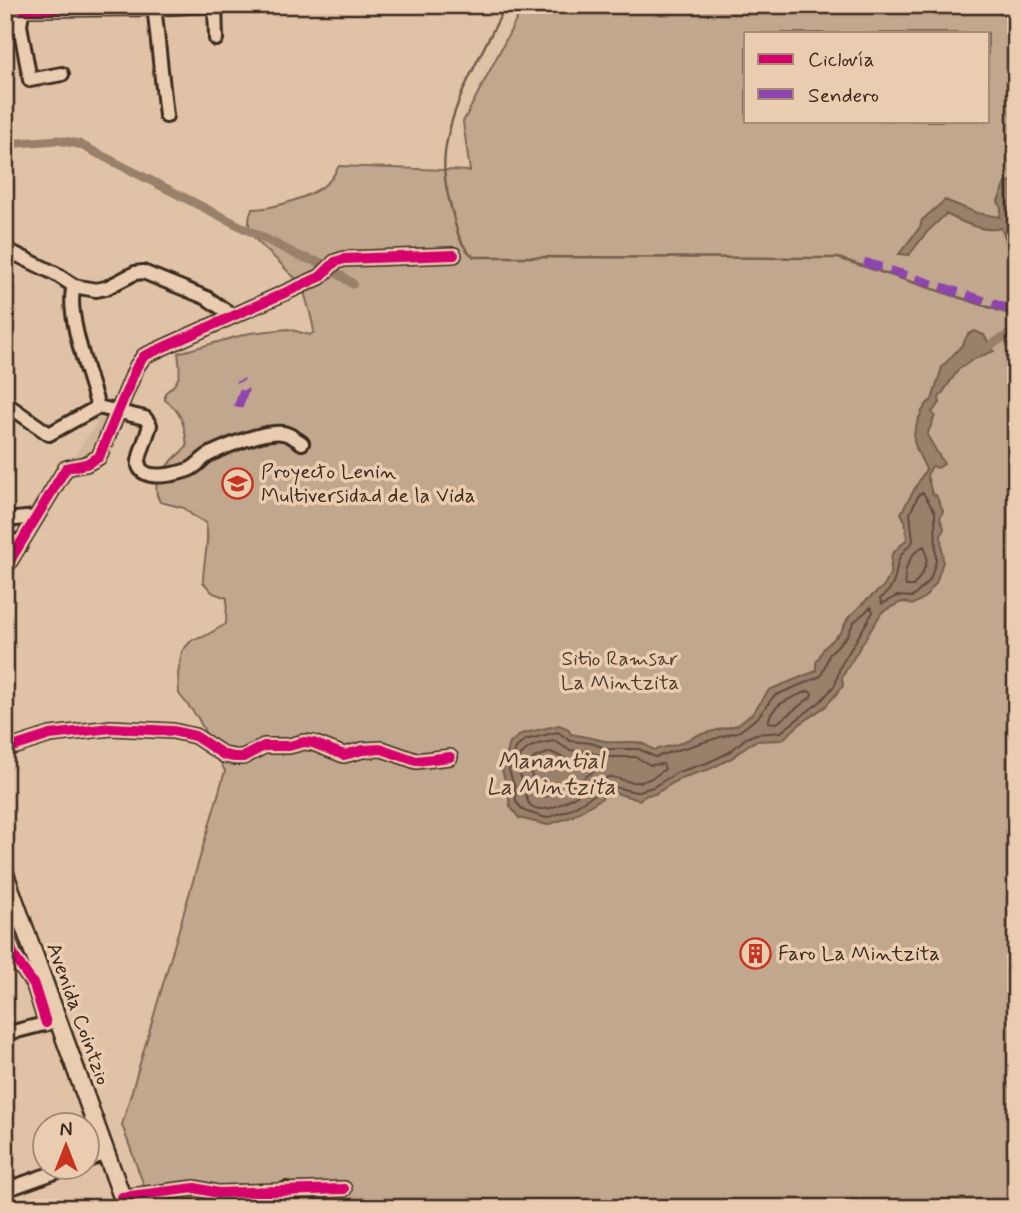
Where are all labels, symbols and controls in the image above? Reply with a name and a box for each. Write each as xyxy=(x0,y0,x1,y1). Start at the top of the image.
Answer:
legend xyxy=(744,32,990,122)
text: Ciclovía xyxy=(808,46,875,74)
text: Sendero xyxy=(808,82,879,110)
place label: Proyecto Lenin Multiversidad de la Vida xyxy=(261,458,476,510)
school or university icon: Proyecto Lenin Multiversidad de la Vida xyxy=(221,467,255,501)
park label: Sitio Ramsar La Mintzita xyxy=(561,645,679,697)
water label: Manantial La Mintzita xyxy=(486,747,616,803)
building icon: Faro La Mintzita xyxy=(738,937,772,971)
street label: Avenida Cointzio xyxy=(39,939,117,1089)
place label: Faro La Mintzita xyxy=(778,940,940,968)
north arrow xyxy=(32,1112,102,1182)
text: N xyxy=(60,1118,72,1143)

